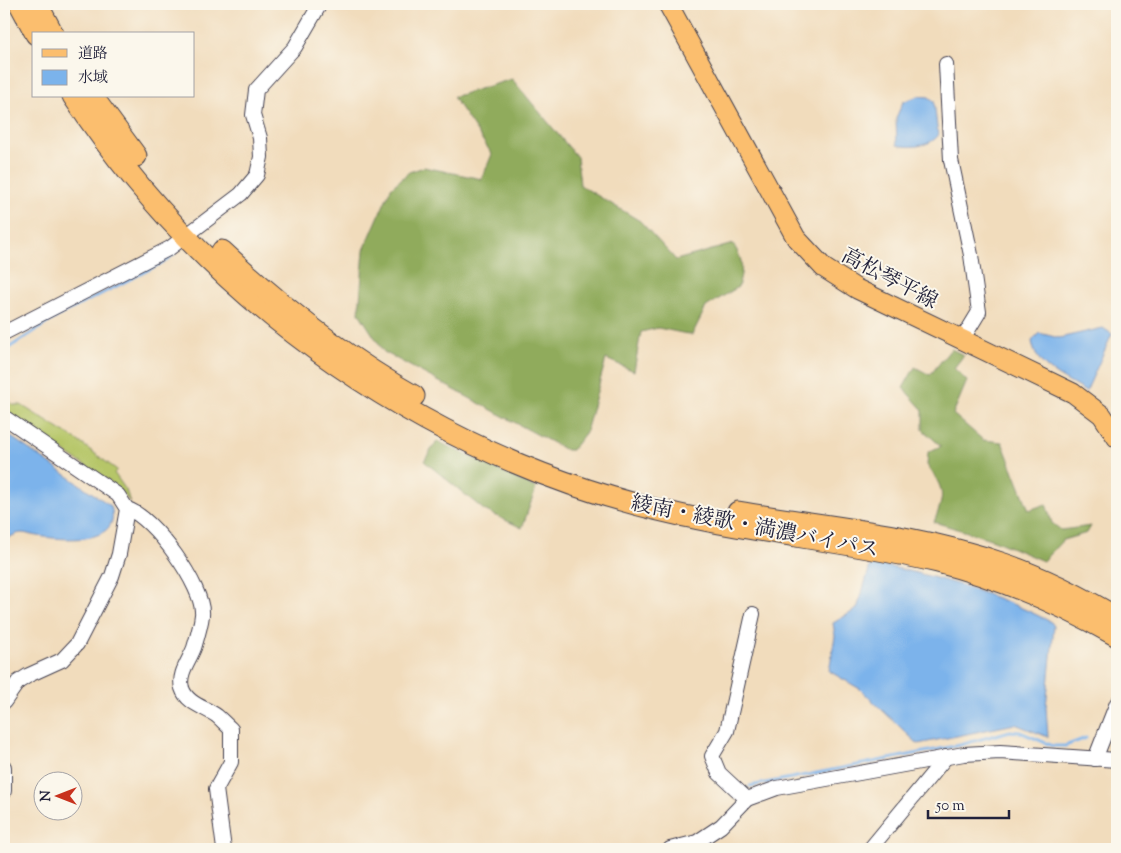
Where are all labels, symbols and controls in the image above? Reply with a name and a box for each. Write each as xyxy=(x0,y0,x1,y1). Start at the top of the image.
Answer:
legend xyxy=(32,32,195,98)
text: 道路 xyxy=(78,44,108,65)
text: 水域 xyxy=(78,68,108,89)
street label: 高松琴平線 xyxy=(836,242,942,318)
street label: 綾南・綾歌・満濃バイパス xyxy=(628,489,881,567)
north arrow xyxy=(32,770,82,820)
scale bar xyxy=(928,788,1010,820)
text: N xyxy=(37,790,57,802)
text: 50 m xyxy=(935,796,965,817)

